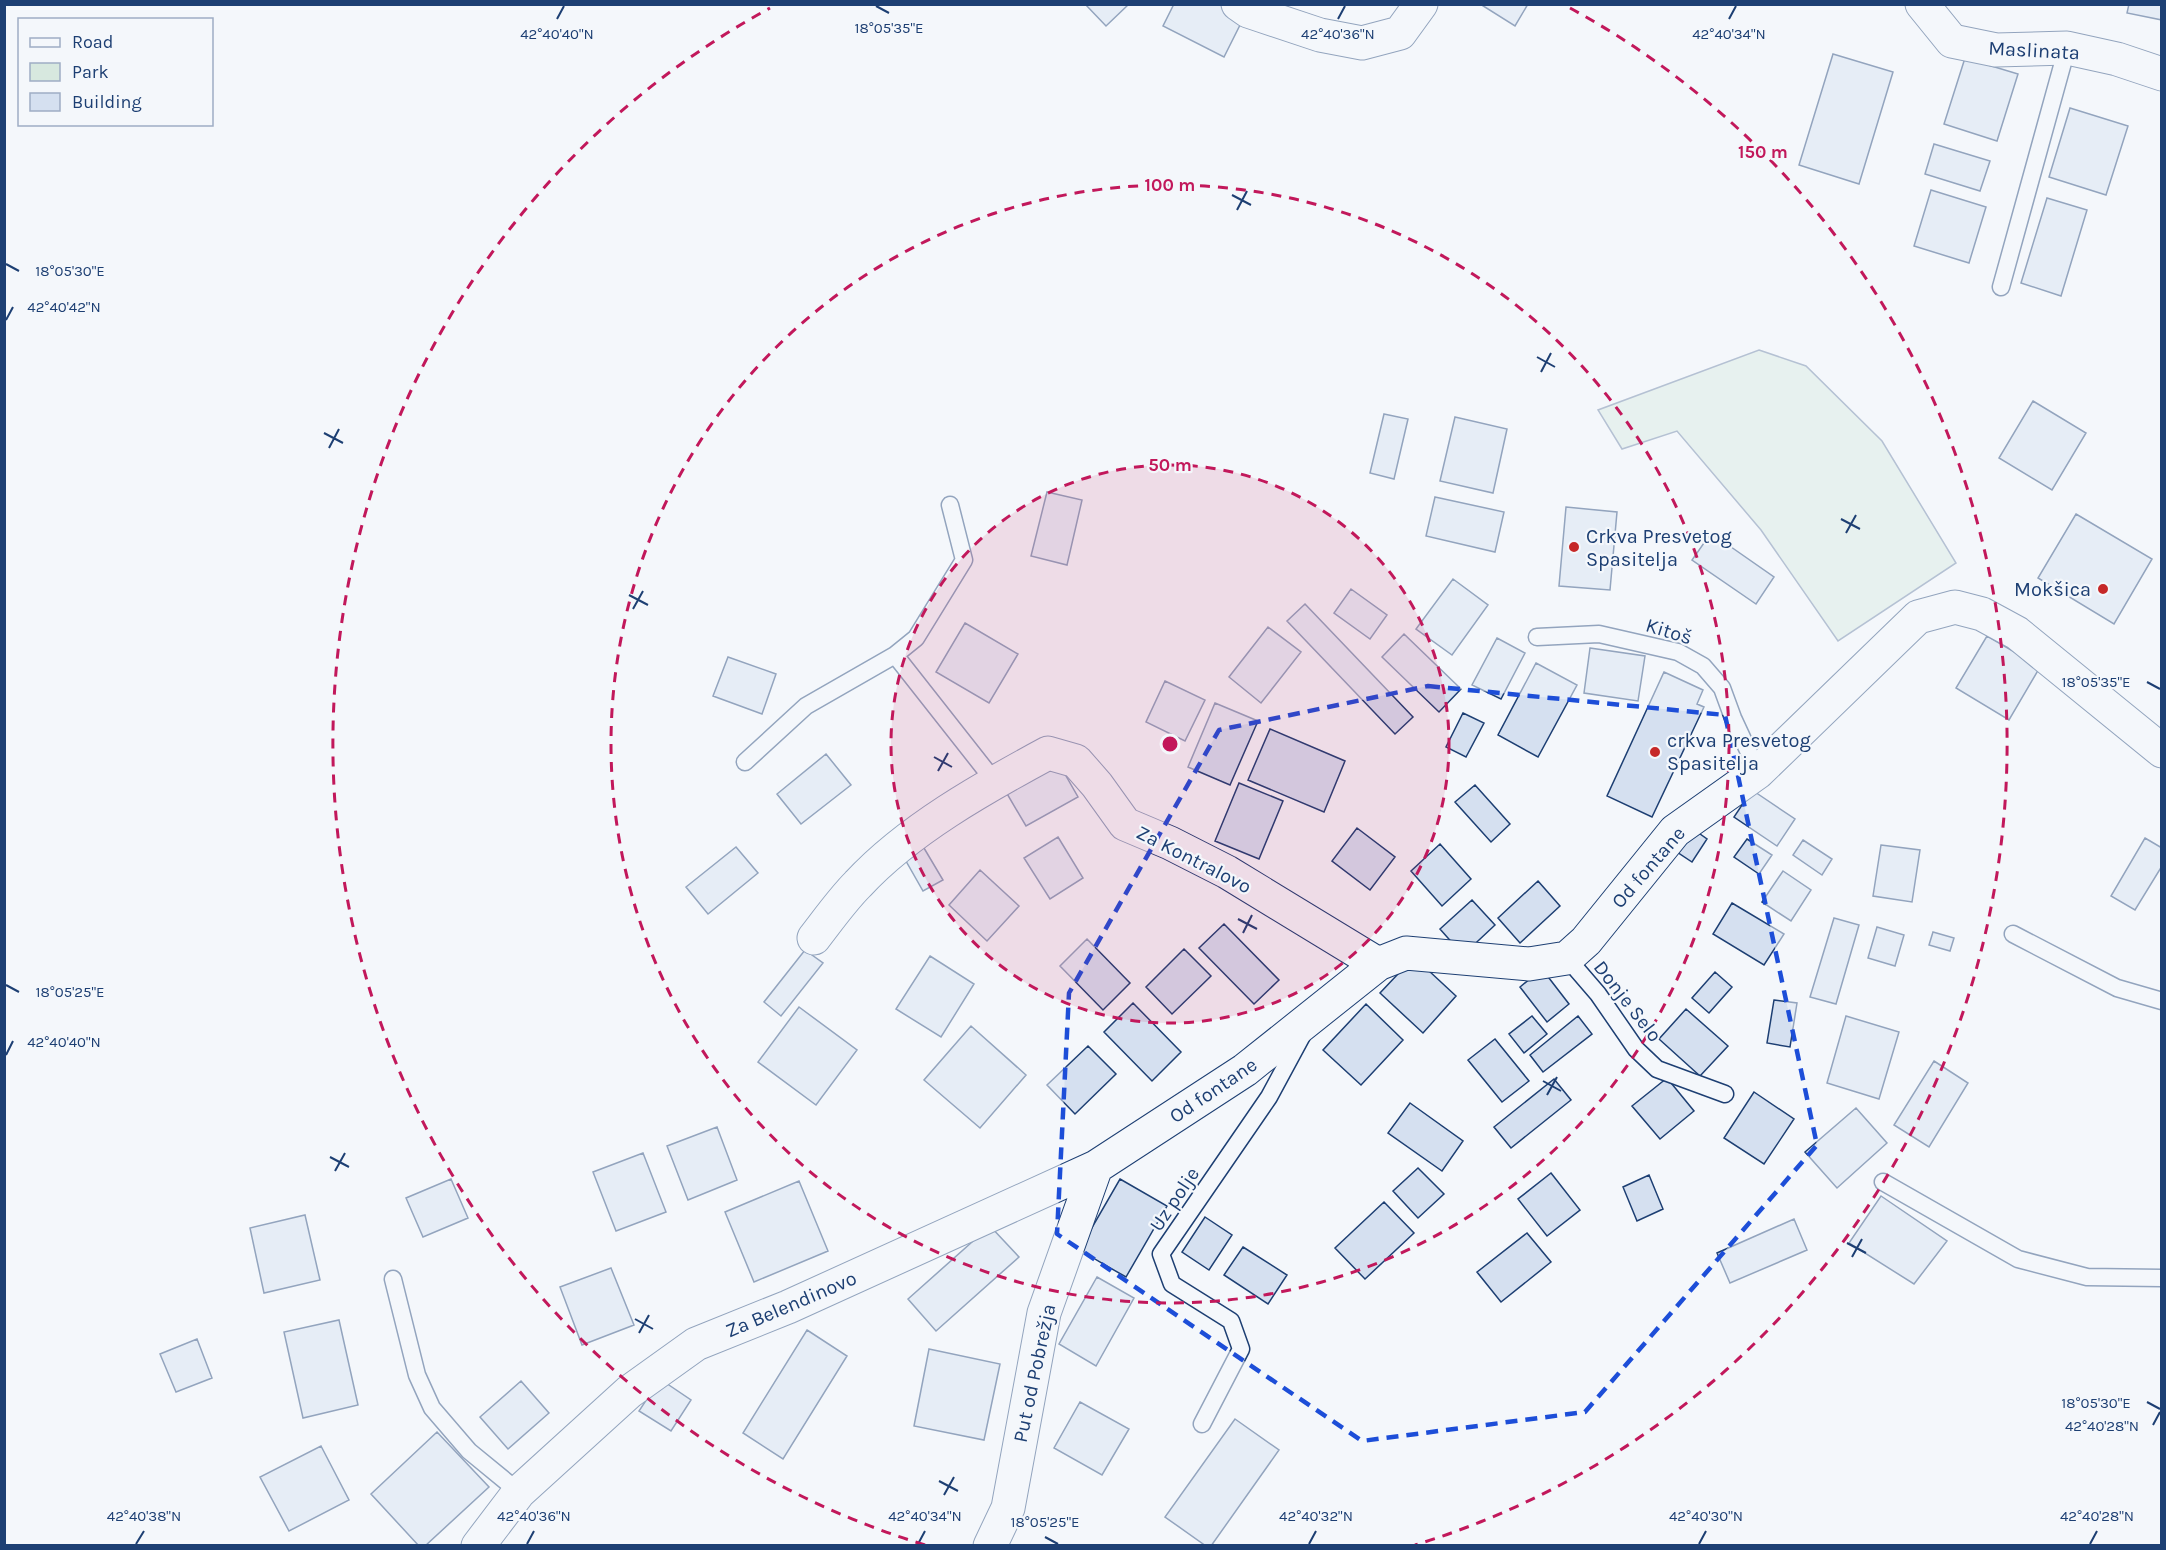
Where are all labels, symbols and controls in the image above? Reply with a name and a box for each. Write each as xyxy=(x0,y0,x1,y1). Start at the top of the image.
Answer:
legend xyxy=(18,18,213,126)
text: 18°05'35"E xyxy=(854,19,924,37)
text: 42°40'40"N xyxy=(520,25,594,43)
text: 42°40'36"N xyxy=(1301,25,1375,43)
text: 42°40'34"N xyxy=(1692,25,1766,43)
text: Road xyxy=(72,31,113,53)
street label: Maslinata xyxy=(1988,37,2080,64)
text: Park xyxy=(72,61,109,83)
text: Building xyxy=(72,91,142,113)
text: 150 m xyxy=(1738,141,1788,163)
text: 100 m xyxy=(1145,174,1195,196)
text: 18°05'30"E xyxy=(35,262,105,280)
text: 42°40'42"N xyxy=(27,298,101,316)
text: 50 m xyxy=(1148,454,1192,476)
place label: Crkva Presvetog Spasitelja xyxy=(1586,525,1732,571)
marker: Crkva Presvetog Spasitelja xyxy=(1567,540,1581,554)
place label: Mokšica xyxy=(2014,578,2091,601)
marker: Mokšica xyxy=(2096,582,2110,596)
street label: Kitoš xyxy=(1643,614,1695,649)
text: 18°05'35"E xyxy=(2061,673,2131,691)
place label: crkva Presvetog Spasitelja xyxy=(1667,729,1811,775)
centre of rings xyxy=(1160,734,1180,754)
marker: crkva Presvetog Spasitelja xyxy=(1648,745,1662,759)
street label: Za Kontralovo xyxy=(1132,821,1255,898)
street label: Od fontane xyxy=(1607,822,1690,913)
street label: Donje Selo xyxy=(1589,956,1666,1046)
text: 18°05'25"E xyxy=(36,983,104,1001)
text: 42°40'40"N xyxy=(27,1033,101,1051)
street label: Od fontane xyxy=(1165,1053,1261,1128)
street label: Uz polje xyxy=(1145,1163,1204,1236)
street label: Za Belendinovo xyxy=(722,1267,860,1342)
street label: Put od Pobrežja xyxy=(1009,1302,1060,1445)
text: 18°05'30"E xyxy=(2061,1394,2131,1412)
text: 42°40'28"N xyxy=(2065,1417,2139,1435)
text: 42°40'38"N xyxy=(107,1507,181,1525)
text: 42°40'36"N xyxy=(497,1507,571,1525)
text: 42°40'34"N xyxy=(888,1507,962,1525)
text: 42°40'32"N xyxy=(1279,1507,1353,1525)
text: 42°40'30"N xyxy=(1669,1507,1743,1525)
text: 42°40'28"N xyxy=(2060,1507,2134,1525)
text: 18°05'25"E xyxy=(1011,1513,1079,1531)

